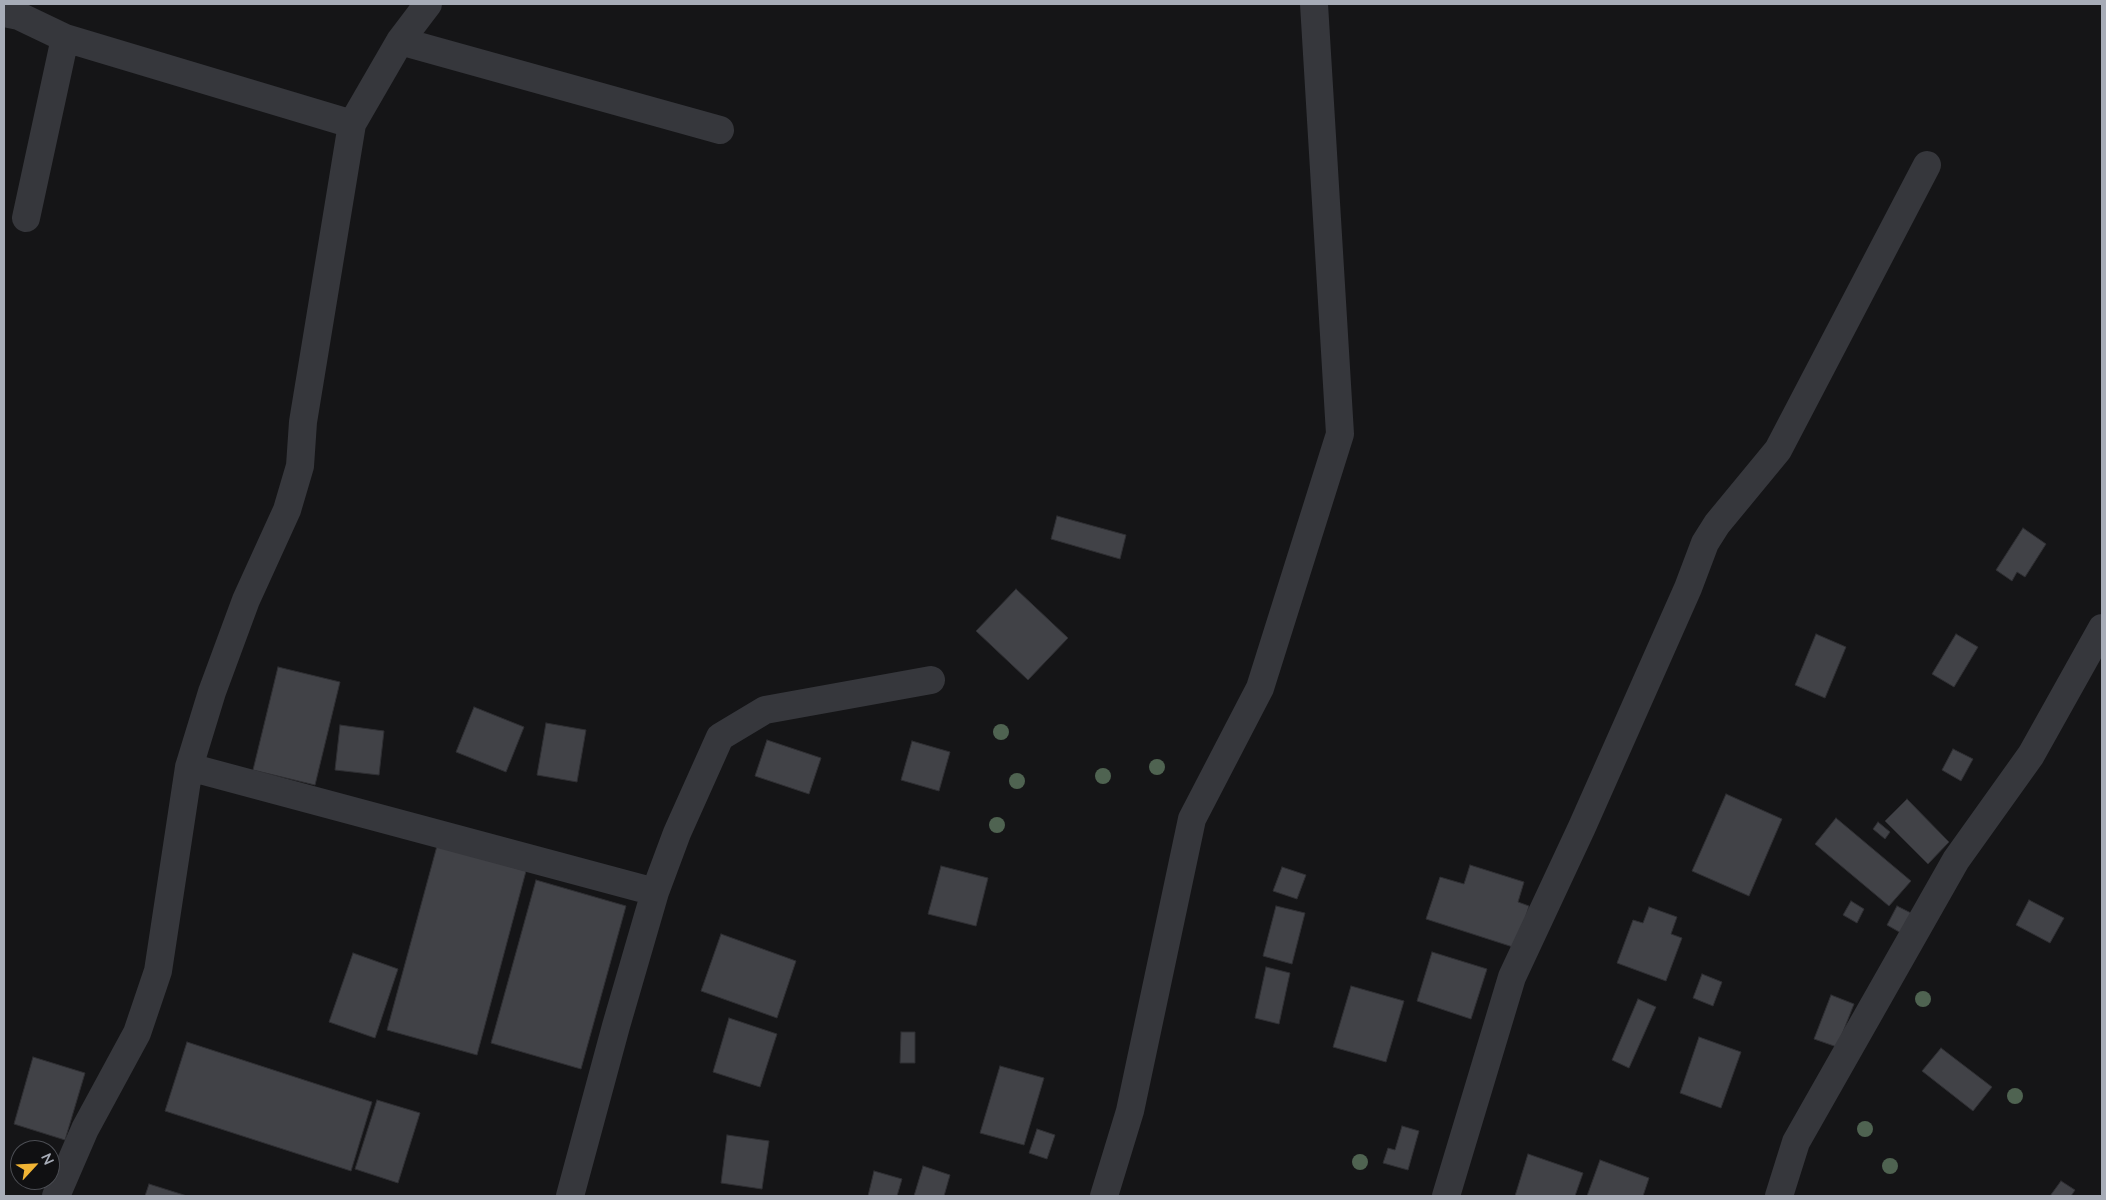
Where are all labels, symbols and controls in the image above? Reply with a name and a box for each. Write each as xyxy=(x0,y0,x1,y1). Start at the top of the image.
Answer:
north arrow xyxy=(10,1140,60,1190)
text: N xyxy=(38,1150,58,1167)

